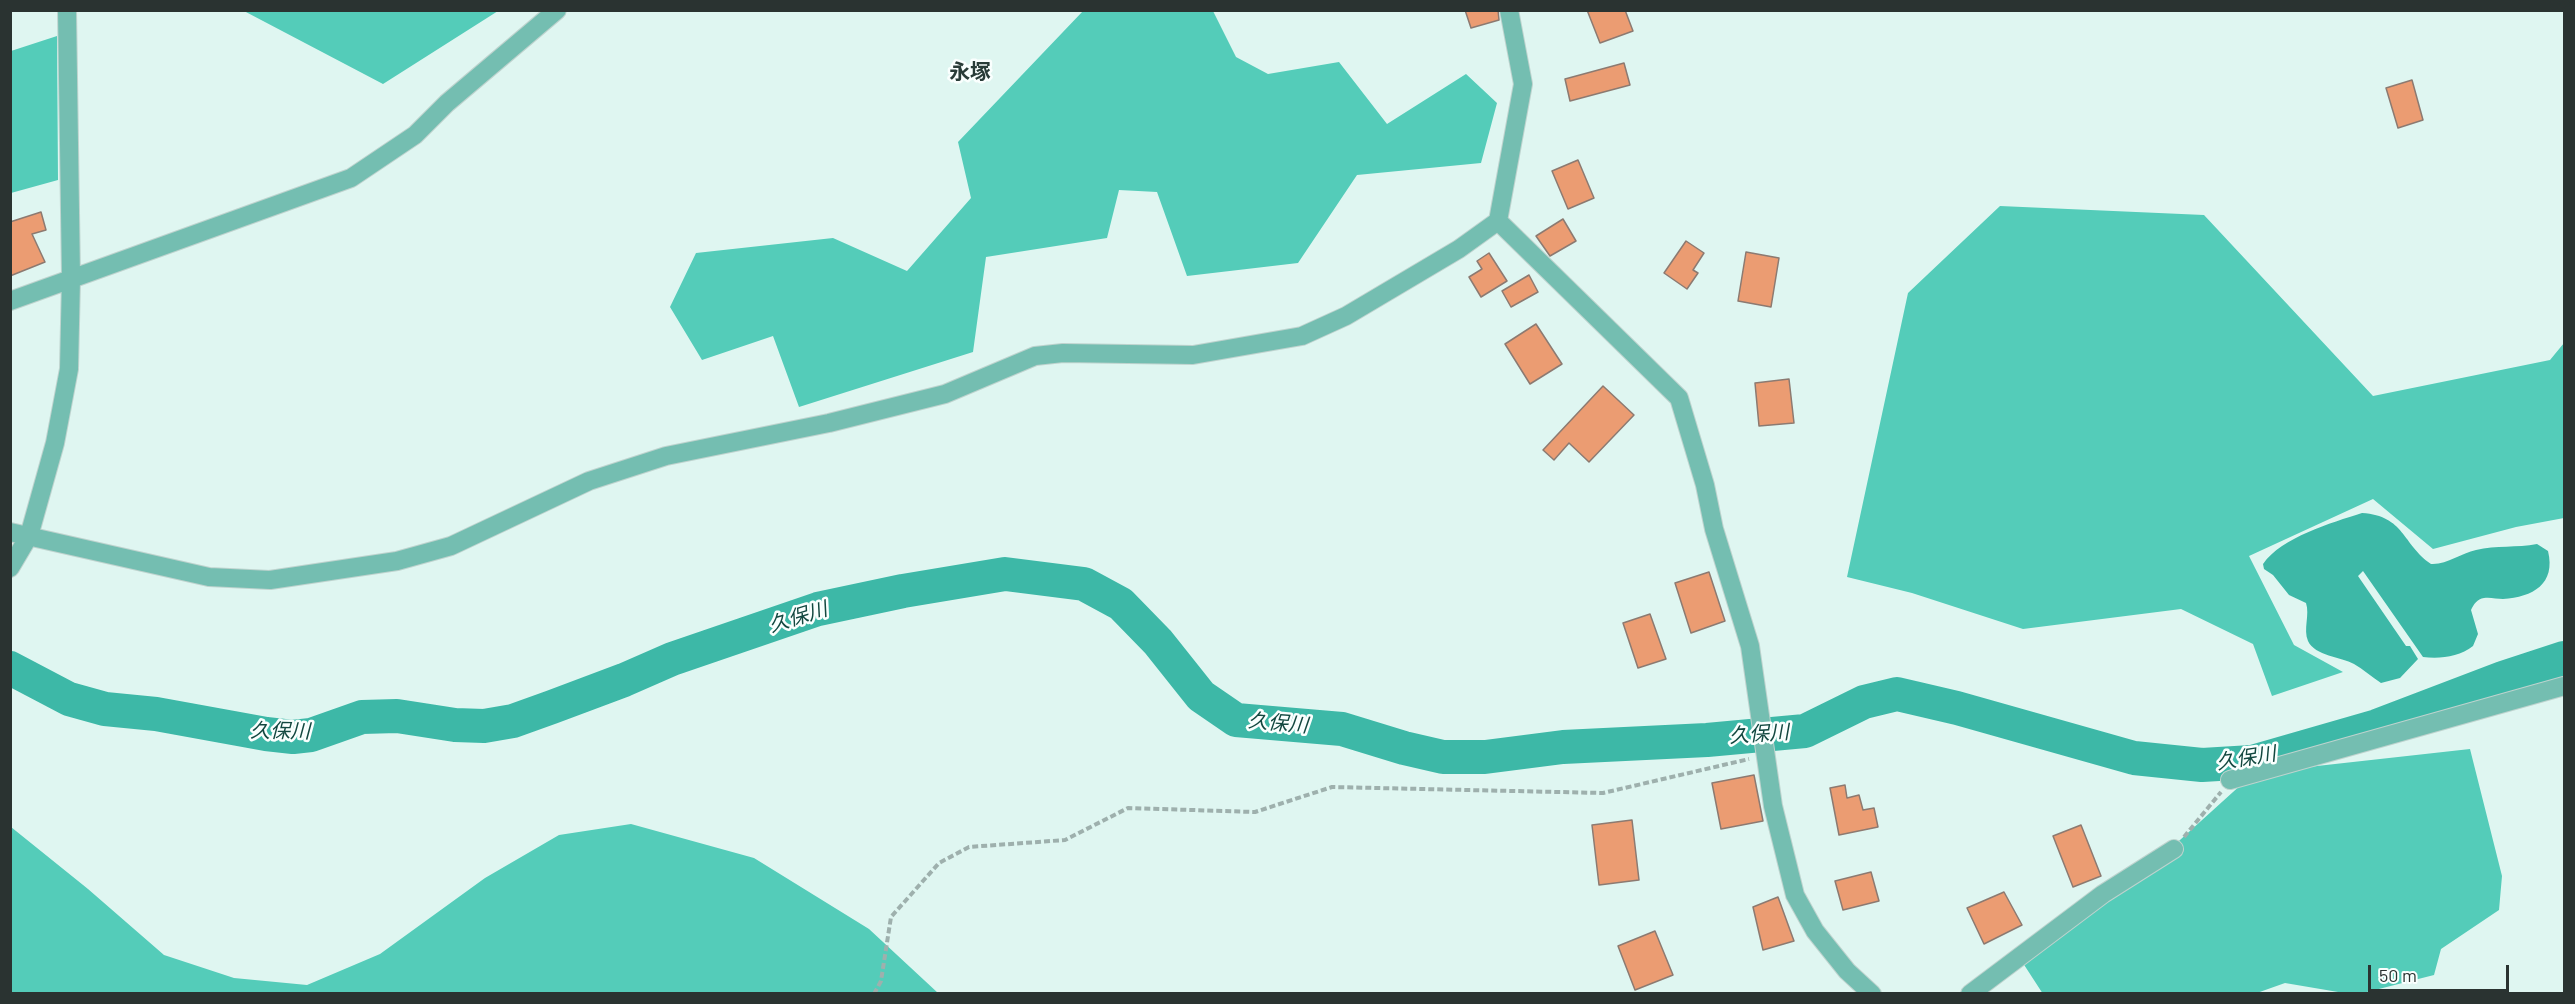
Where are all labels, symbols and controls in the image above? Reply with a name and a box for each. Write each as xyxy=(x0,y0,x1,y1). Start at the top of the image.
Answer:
district label: 永塚 xyxy=(949,59,991,85)
water label: 久保川 xyxy=(766,597,830,637)
water label: 久保川 xyxy=(1247,708,1309,738)
water label: 久保川 xyxy=(250,718,310,744)
water label: 久保川 xyxy=(1728,720,1790,748)
water label: 久保川 xyxy=(2214,741,2278,775)
scale bar xyxy=(2371,953,2512,991)
text: 50 m xyxy=(2379,964,2417,986)

